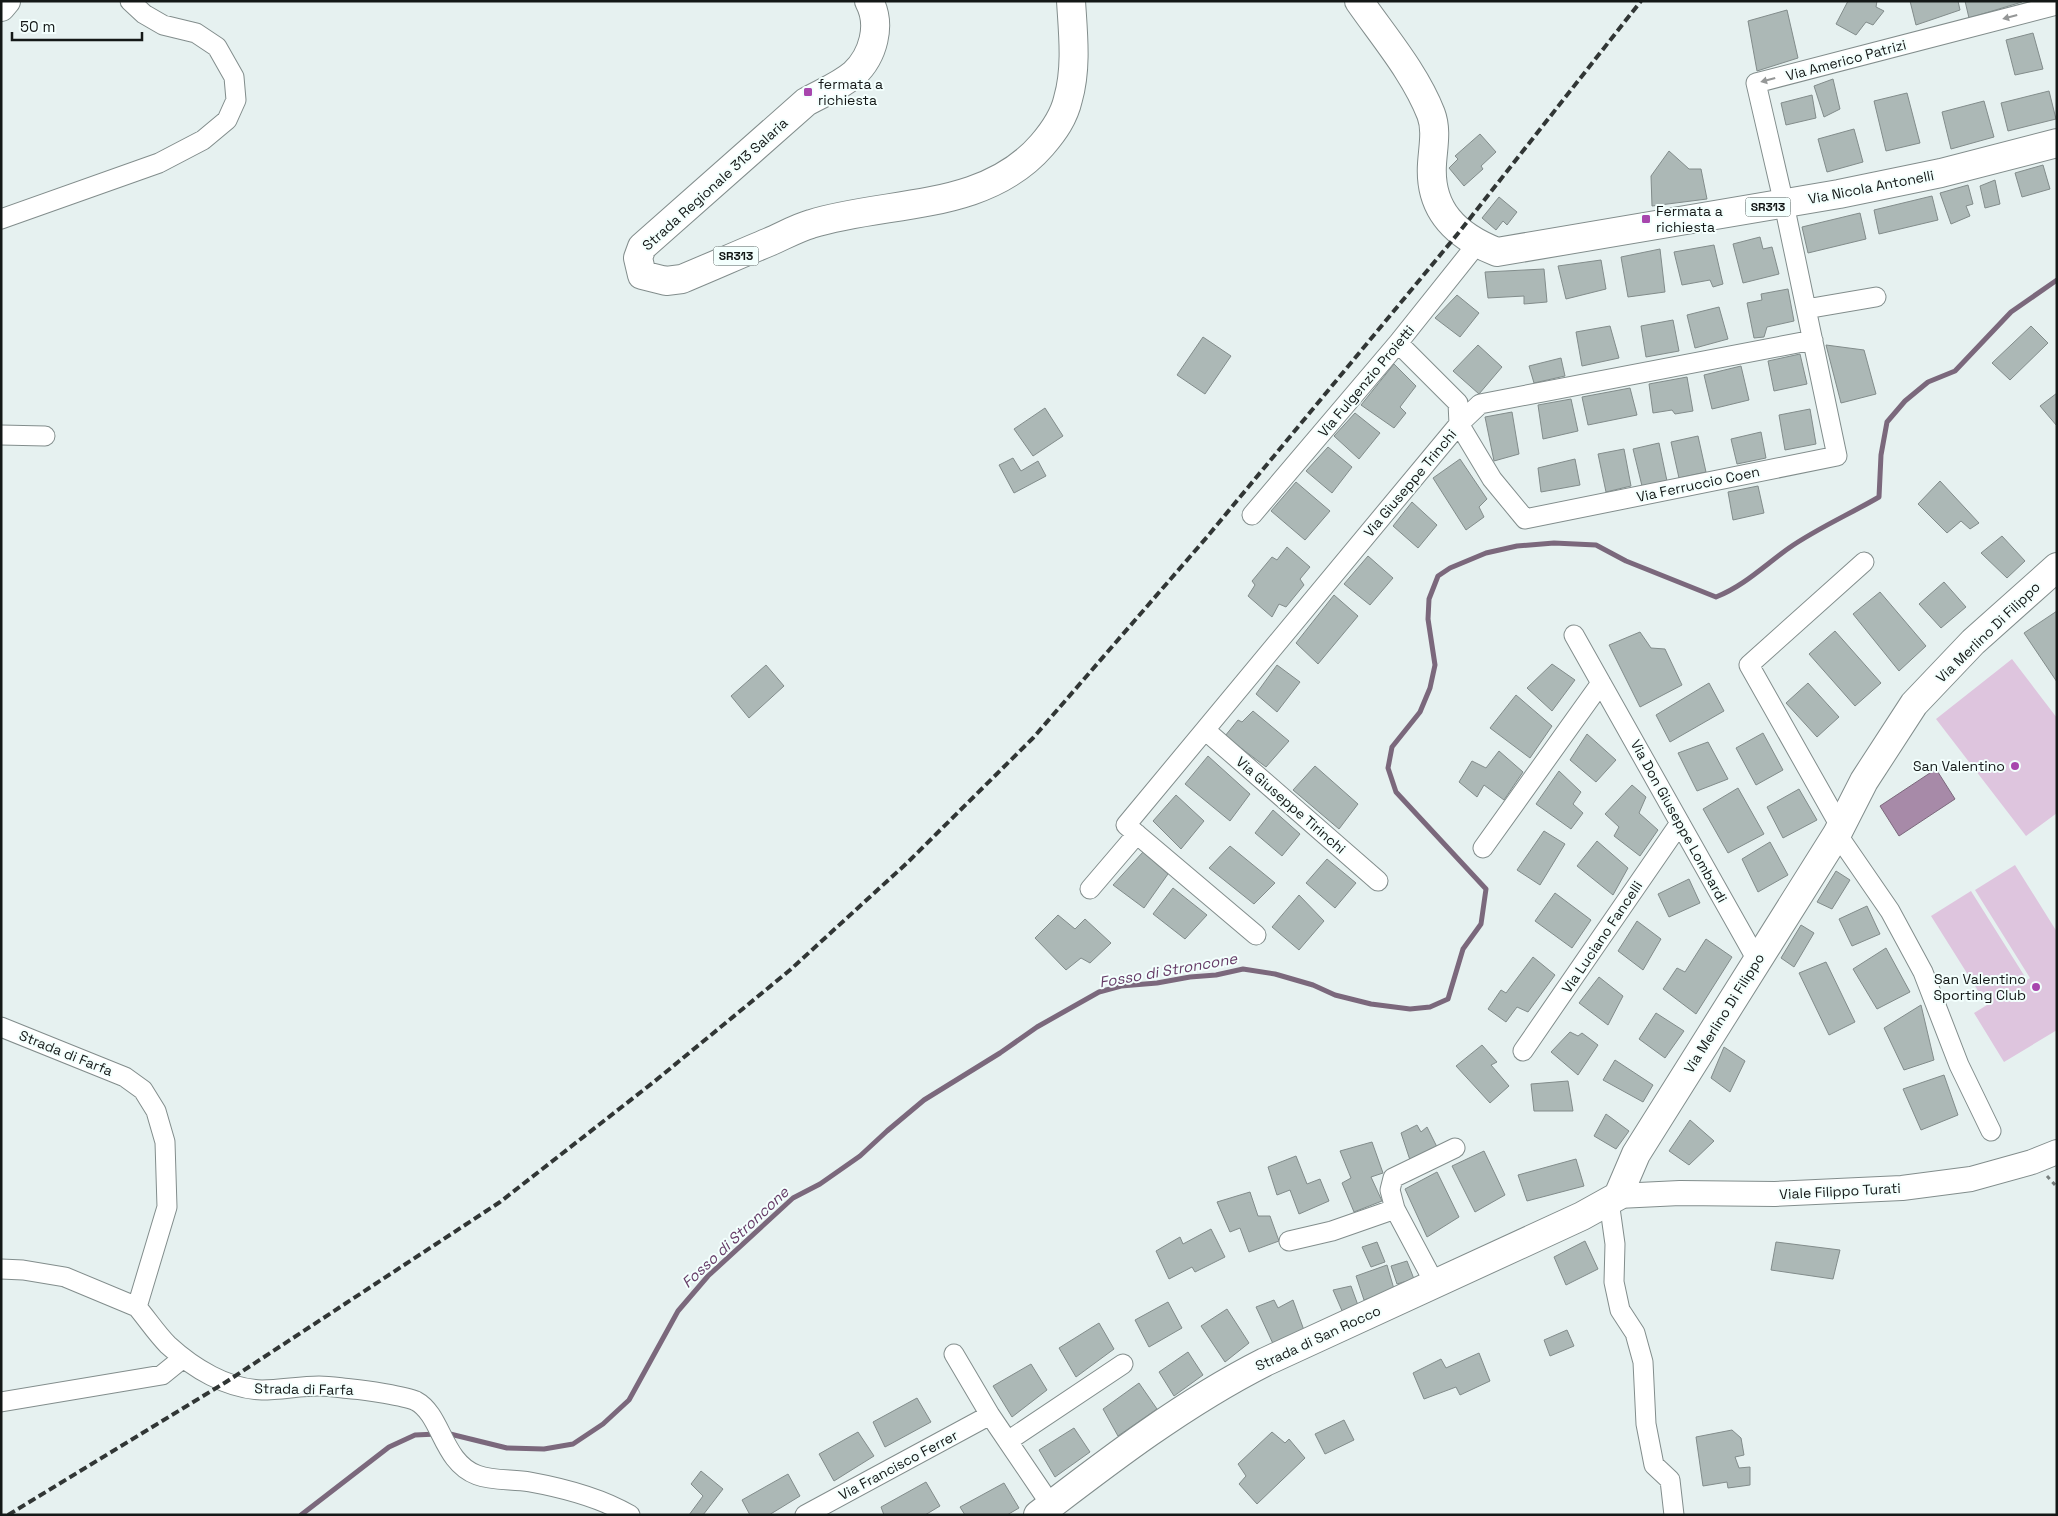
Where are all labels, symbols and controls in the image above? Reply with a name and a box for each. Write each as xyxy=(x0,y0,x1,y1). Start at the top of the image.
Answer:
scale bar xyxy=(12,10,142,42)
one-way arrow xyxy=(2002,14,2017,22)
text: 50 m xyxy=(20,17,55,36)
street label: Via Americo Patrizi xyxy=(1784,35,1908,85)
place label: fermata a richiesta xyxy=(818,75,883,109)
one-way arrow xyxy=(1760,76,1775,84)
marker: fermata a richiesta xyxy=(802,86,814,98)
street label: Strada Regionale 313 Salaria xyxy=(638,114,792,254)
street label: Via Nicola Antonelli xyxy=(1807,166,1935,208)
road number: SR313 xyxy=(1746,198,1790,216)
place label: Fermata a richiesta xyxy=(1656,202,1723,236)
marker: Fermata a richiesta xyxy=(1640,213,1652,225)
road number: SR313 xyxy=(714,247,758,266)
street label: Via Fulgenzio Proietti xyxy=(1314,321,1418,441)
street label: Via Giuseppe Trinchi xyxy=(1360,425,1460,541)
street label: Via Ferruccio Coen xyxy=(1635,462,1761,506)
street label: Via Merlino Di Filippo xyxy=(1932,578,2044,686)
street label: Via Don Giuseppe Lombardi xyxy=(1627,736,1731,906)
street label: Via Giuseppe Tirinchi xyxy=(1232,752,1350,858)
place label: San Valentino xyxy=(1913,757,2005,775)
marker: San Valentino xyxy=(2009,760,2021,772)
street label: Via Luciano Fancelli xyxy=(1558,877,1646,997)
water label: Fosso di Stroncone xyxy=(1098,948,1240,991)
street label: Via Merlino Di Filippo xyxy=(1680,950,1768,1076)
place label: San Valentino Sporting Club xyxy=(1933,970,2026,1004)
marker: San Valentino Sporting Club xyxy=(2030,981,2042,993)
street label: Strada di Farfa xyxy=(16,1026,116,1080)
street label: Viale Filippo Turati xyxy=(1779,1179,1901,1203)
water label: Fosso di Stroncone xyxy=(677,1182,793,1292)
street label: Strada di San Rocco xyxy=(1252,1301,1384,1375)
street label: Strada di Farfa xyxy=(254,1379,354,1399)
street label: Via Francisco Ferrer xyxy=(835,1426,961,1504)

